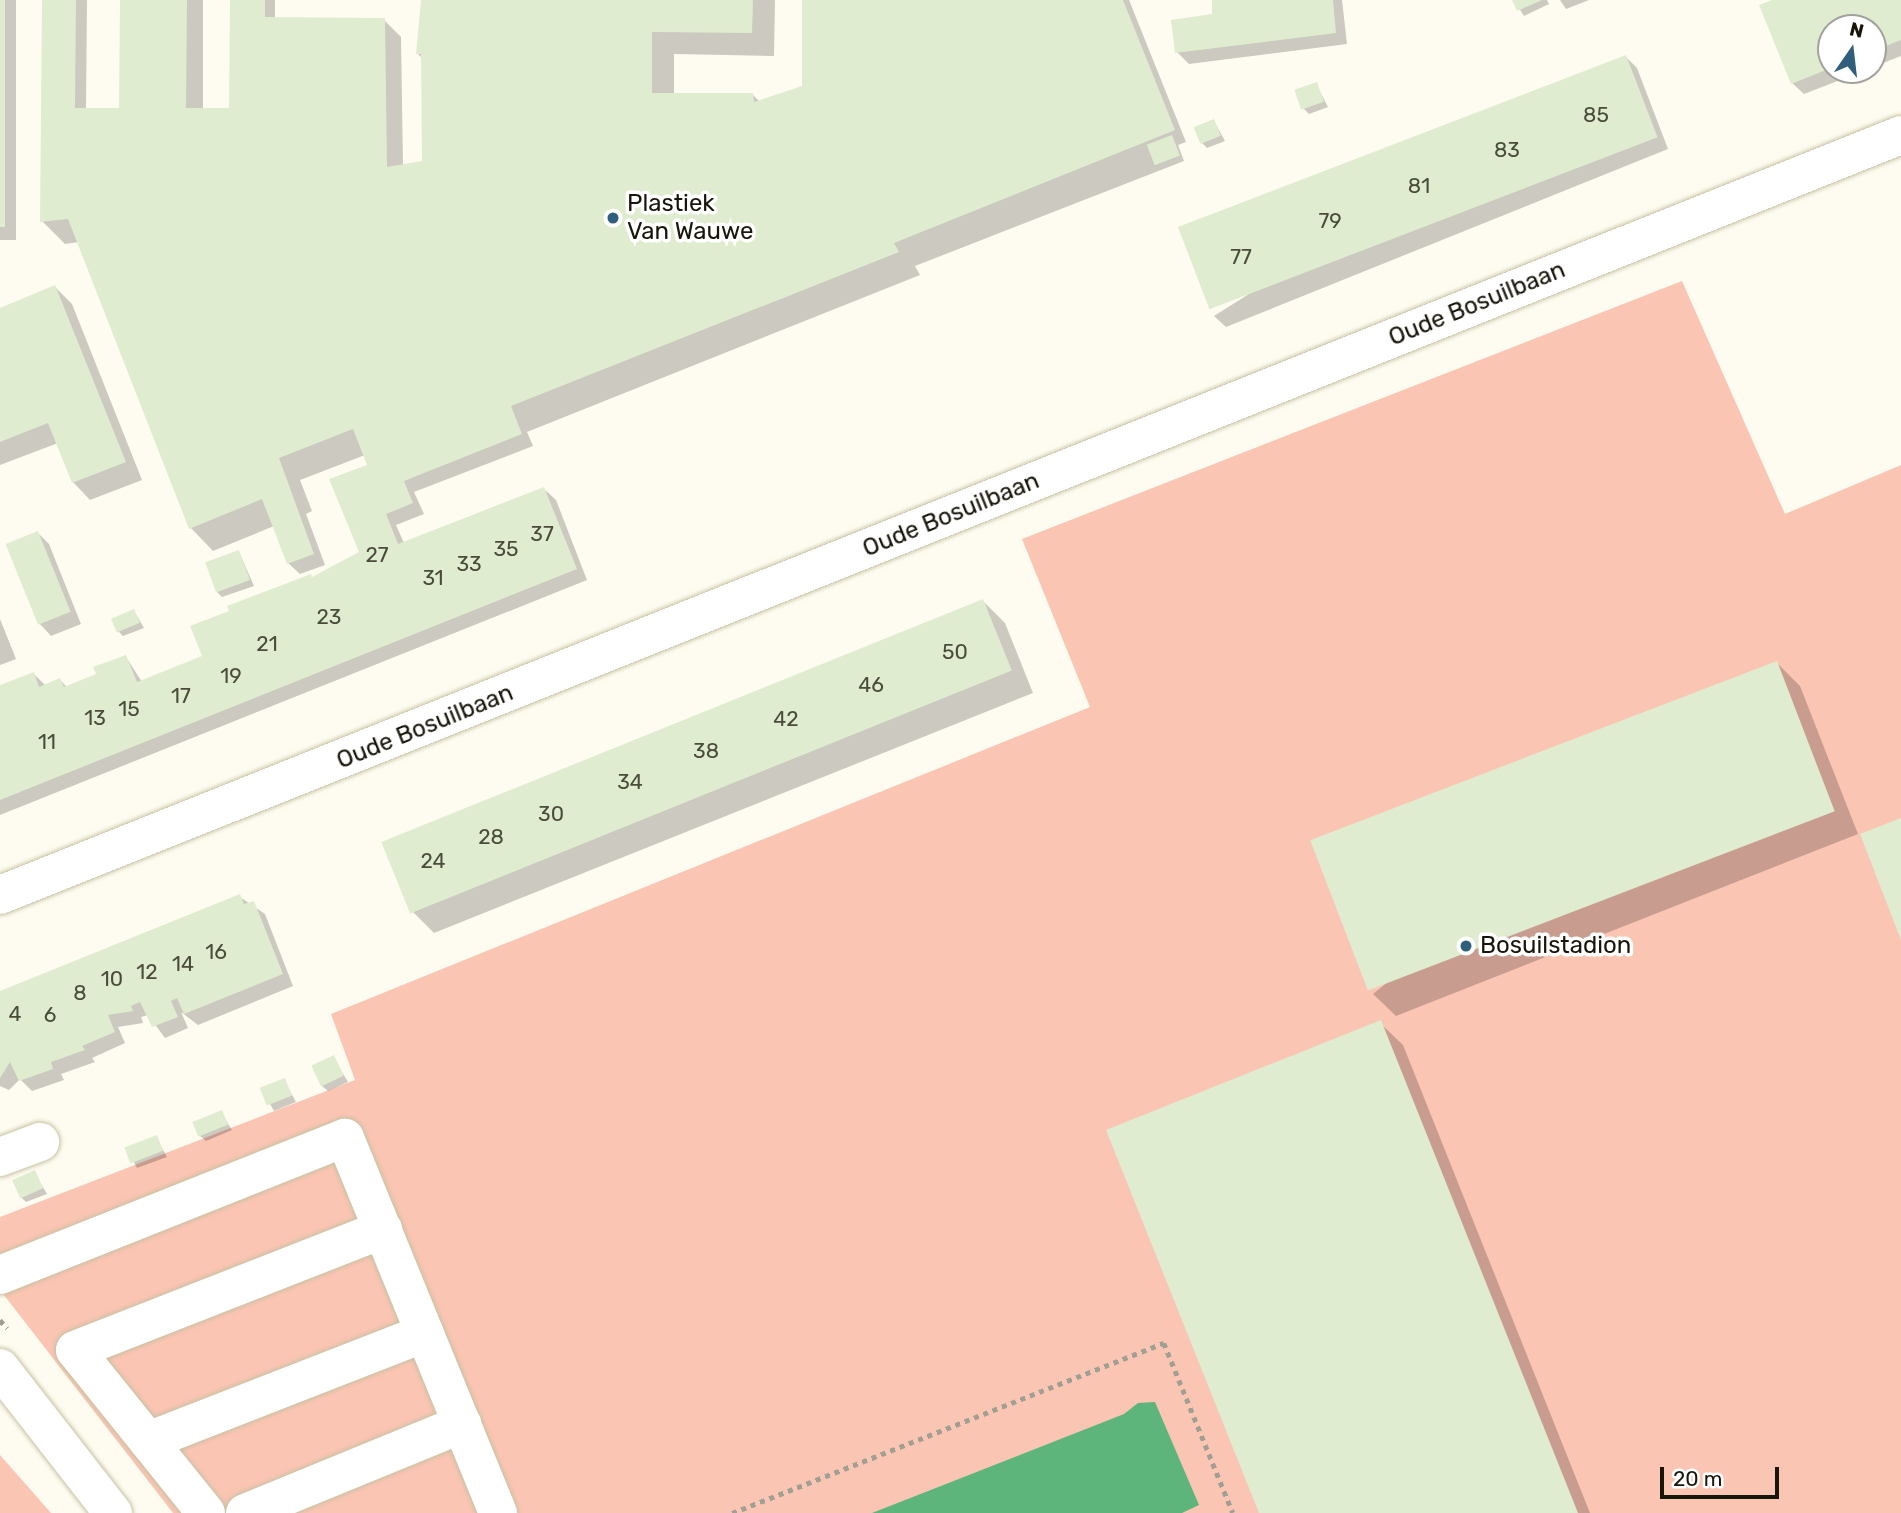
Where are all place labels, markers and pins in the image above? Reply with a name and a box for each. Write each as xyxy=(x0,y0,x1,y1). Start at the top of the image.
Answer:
place label: Plastiek Van Wauwe xyxy=(627,190,754,246)
marker: Plastiek Van Wauwe xyxy=(605,210,621,226)
place label: Bosuilstadion xyxy=(1480,932,1631,960)
marker: Bosuilstadion xyxy=(1458,938,1474,954)

